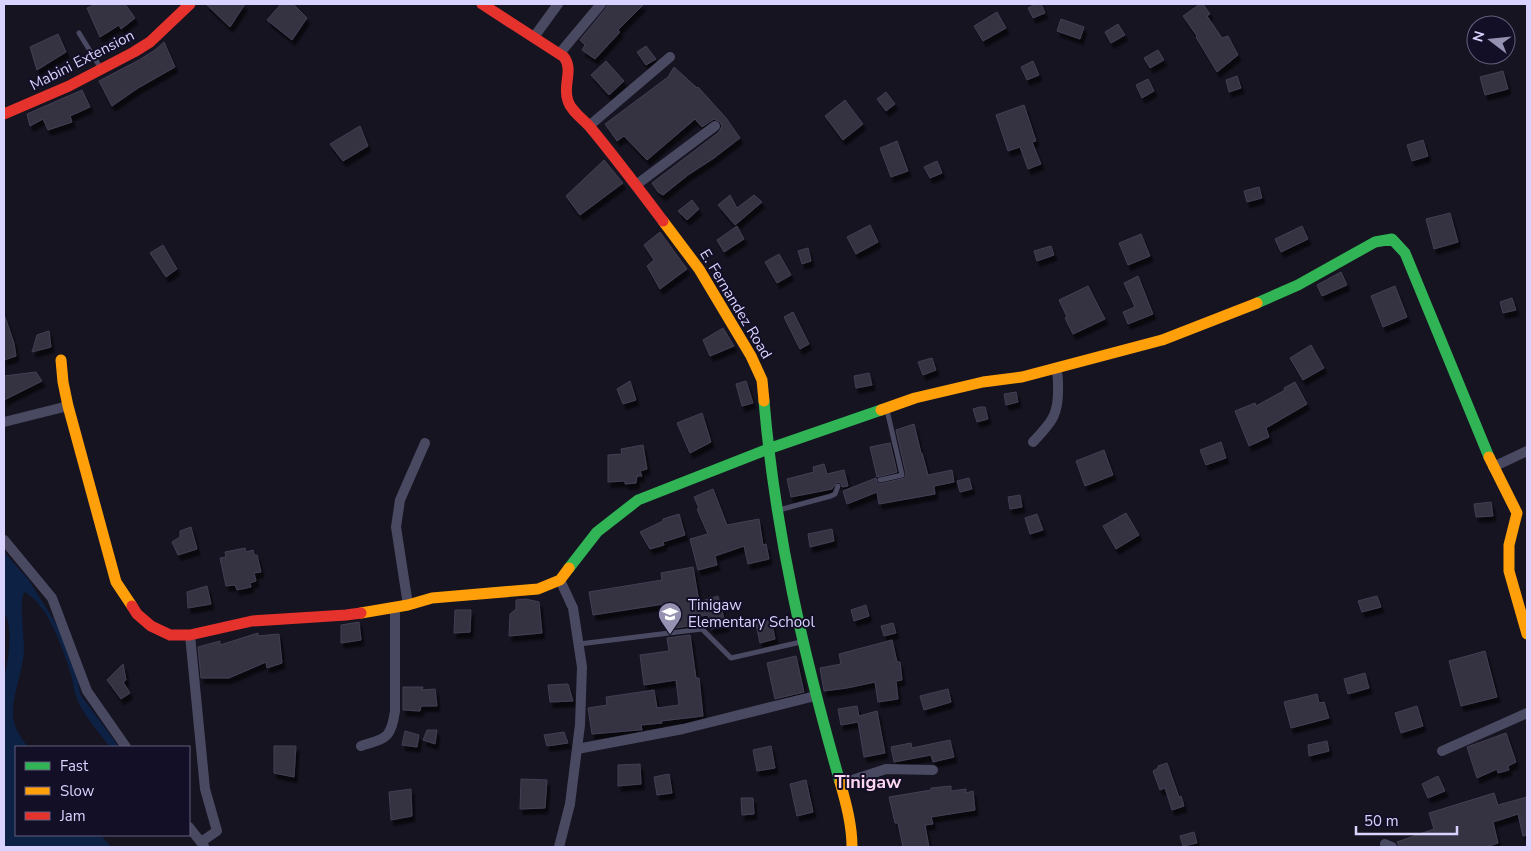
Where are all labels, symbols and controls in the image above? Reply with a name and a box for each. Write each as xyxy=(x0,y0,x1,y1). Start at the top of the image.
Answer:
north arrow xyxy=(1466,15,1516,65)
street label: Mabini Extension xyxy=(26,25,138,95)
text: N xyxy=(1468,29,1490,44)
street label: E. Fernandez Road xyxy=(695,245,777,363)
place label: Tinigaw Elementary School xyxy=(688,595,815,632)
school or university icon: Tinigaw Elementary School xyxy=(657,601,683,635)
legend xyxy=(15,746,190,836)
text: Fast xyxy=(60,756,89,776)
district label: Tinigaw xyxy=(835,770,902,794)
text: Slow xyxy=(60,781,95,801)
scale bar xyxy=(1356,804,1457,836)
text: Jam xyxy=(59,806,86,826)
text: 50 m xyxy=(1364,811,1399,831)

